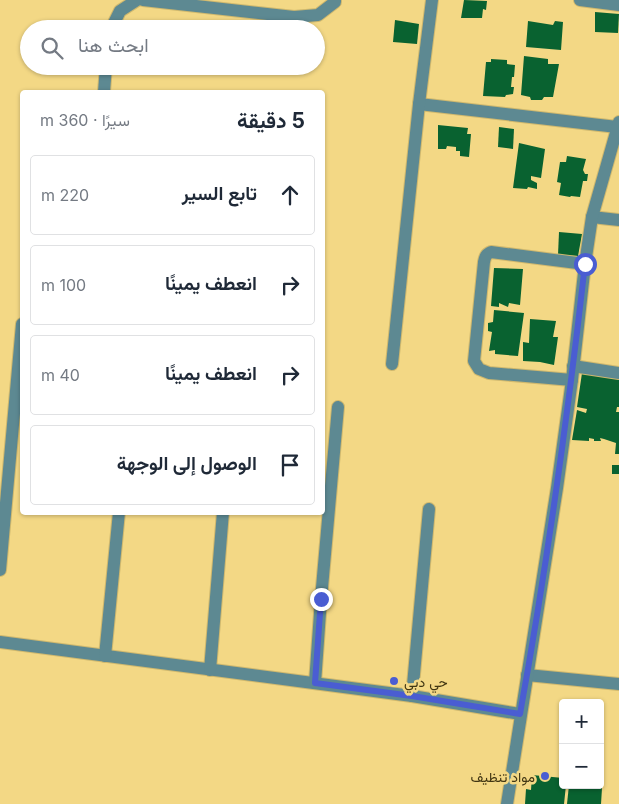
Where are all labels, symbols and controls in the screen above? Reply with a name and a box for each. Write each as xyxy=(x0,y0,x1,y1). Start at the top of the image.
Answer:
search box xyxy=(20,20,325,75)
icon: search xyxy=(38,34,66,62)
text: ابحث هنا xyxy=(78,34,149,57)
text: 5 دقيقة xyxy=(237,108,305,133)
text: سيرًا · 360 m xyxy=(40,110,130,130)
icon: ahead xyxy=(276,181,304,209)
text: تابع السير xyxy=(182,182,257,205)
text: 220 m xyxy=(41,185,89,205)
route start xyxy=(574,253,597,276)
icon: right xyxy=(276,271,304,299)
text: انعطف يمينًا xyxy=(165,272,257,295)
text: 100 m xyxy=(41,275,86,295)
icon: right xyxy=(276,361,304,389)
text: انعطف يمينًا xyxy=(165,362,257,385)
text: 40 m xyxy=(41,365,80,385)
icon: arrive xyxy=(276,451,304,479)
text: الوصول إلى الوجهة xyxy=(117,452,257,475)
route end xyxy=(310,588,333,611)
place label: حي دبي xyxy=(404,673,448,694)
marker: حي دبي xyxy=(388,675,400,687)
map controls xyxy=(559,699,604,789)
button: + xyxy=(559,699,604,744)
button: − xyxy=(559,744,604,789)
place label: مواد تنظيف xyxy=(471,768,535,786)
marker: مواد تنظيف xyxy=(539,770,551,782)

